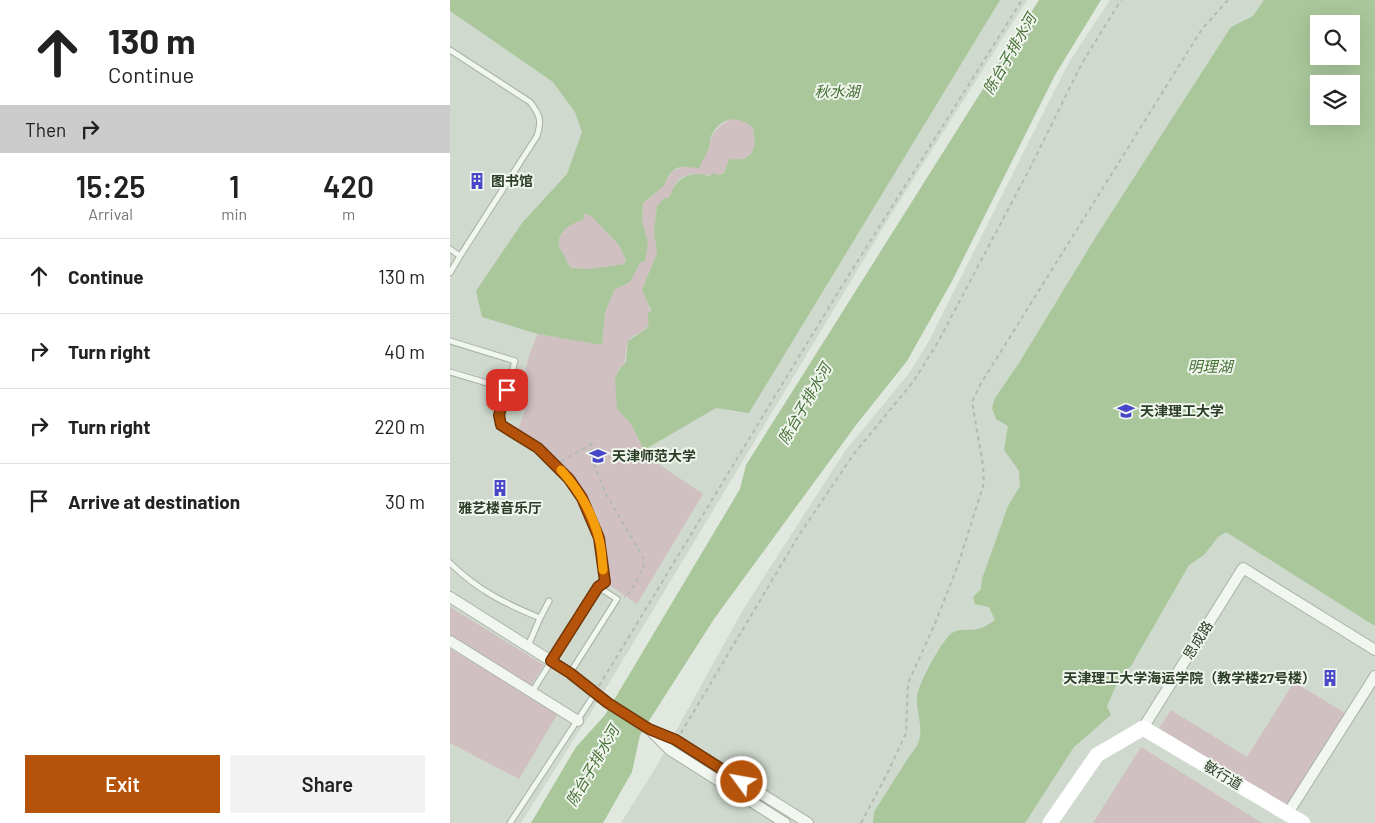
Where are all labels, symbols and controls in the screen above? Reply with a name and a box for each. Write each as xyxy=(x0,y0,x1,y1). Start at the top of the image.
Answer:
water label: 陈台子排水河 xyxy=(979,7,1041,97)
map controls xyxy=(1310,15,1360,125)
button: search xyxy=(1310,15,1360,65)
text: 130 m xyxy=(108,19,195,61)
icon: ahead xyxy=(25,20,90,85)
text: Continue xyxy=(108,61,194,87)
button: layers xyxy=(1310,75,1360,125)
water label: 秋水湖 xyxy=(814,82,861,100)
icon: right xyxy=(76,115,104,143)
text: Then xyxy=(25,118,66,141)
text: 15:25 xyxy=(76,168,145,204)
text: 1 xyxy=(229,168,240,204)
text: 420 xyxy=(323,168,374,204)
building icon: 图书馆 xyxy=(467,171,487,191)
place label: 图书馆 xyxy=(491,172,533,189)
text: Arrival xyxy=(88,204,133,223)
text: min xyxy=(221,204,247,223)
text: m xyxy=(342,204,355,223)
icon: ahead xyxy=(25,262,53,290)
text: Continue xyxy=(68,265,144,288)
text: 130 m xyxy=(378,265,425,288)
icon: right xyxy=(25,337,53,365)
text: Turn right xyxy=(68,340,150,363)
text: 40 m xyxy=(384,340,425,363)
water label: 陈台子排水河 xyxy=(774,357,836,447)
water label: 明理湖 xyxy=(1187,357,1234,375)
pin xyxy=(486,369,528,411)
icon: arrive xyxy=(493,376,521,404)
school or university icon: 天津理工大学 xyxy=(1116,401,1136,421)
place label: 天津理工大学 xyxy=(1140,402,1224,419)
icon: right xyxy=(25,412,53,440)
text: Turn right xyxy=(68,415,150,438)
text: 220 m xyxy=(374,415,425,438)
school or university icon: 天津师范大学 xyxy=(588,446,608,466)
place label: 天津师范大学 xyxy=(612,447,696,464)
building icon: 雅艺楼音乐厅 xyxy=(490,478,510,498)
icon: arrive xyxy=(25,487,53,515)
text: Arrive at destination xyxy=(68,490,240,513)
text: 30 m xyxy=(385,490,425,513)
place label: 雅艺楼音乐厅 xyxy=(458,499,542,516)
street label: 思成路 xyxy=(1179,617,1216,662)
building icon: 天津理工大学海运学院（教学楼27号楼） xyxy=(1320,668,1340,688)
place label: 天津理工大学海运学院（教学楼27号楼） xyxy=(1063,669,1316,686)
water label: 陈台子排水河 xyxy=(562,719,624,809)
button: Exit xyxy=(25,755,220,813)
button: Share xyxy=(230,755,425,813)
position arrow xyxy=(715,755,767,807)
street label: 敏行道 xyxy=(1201,756,1246,793)

